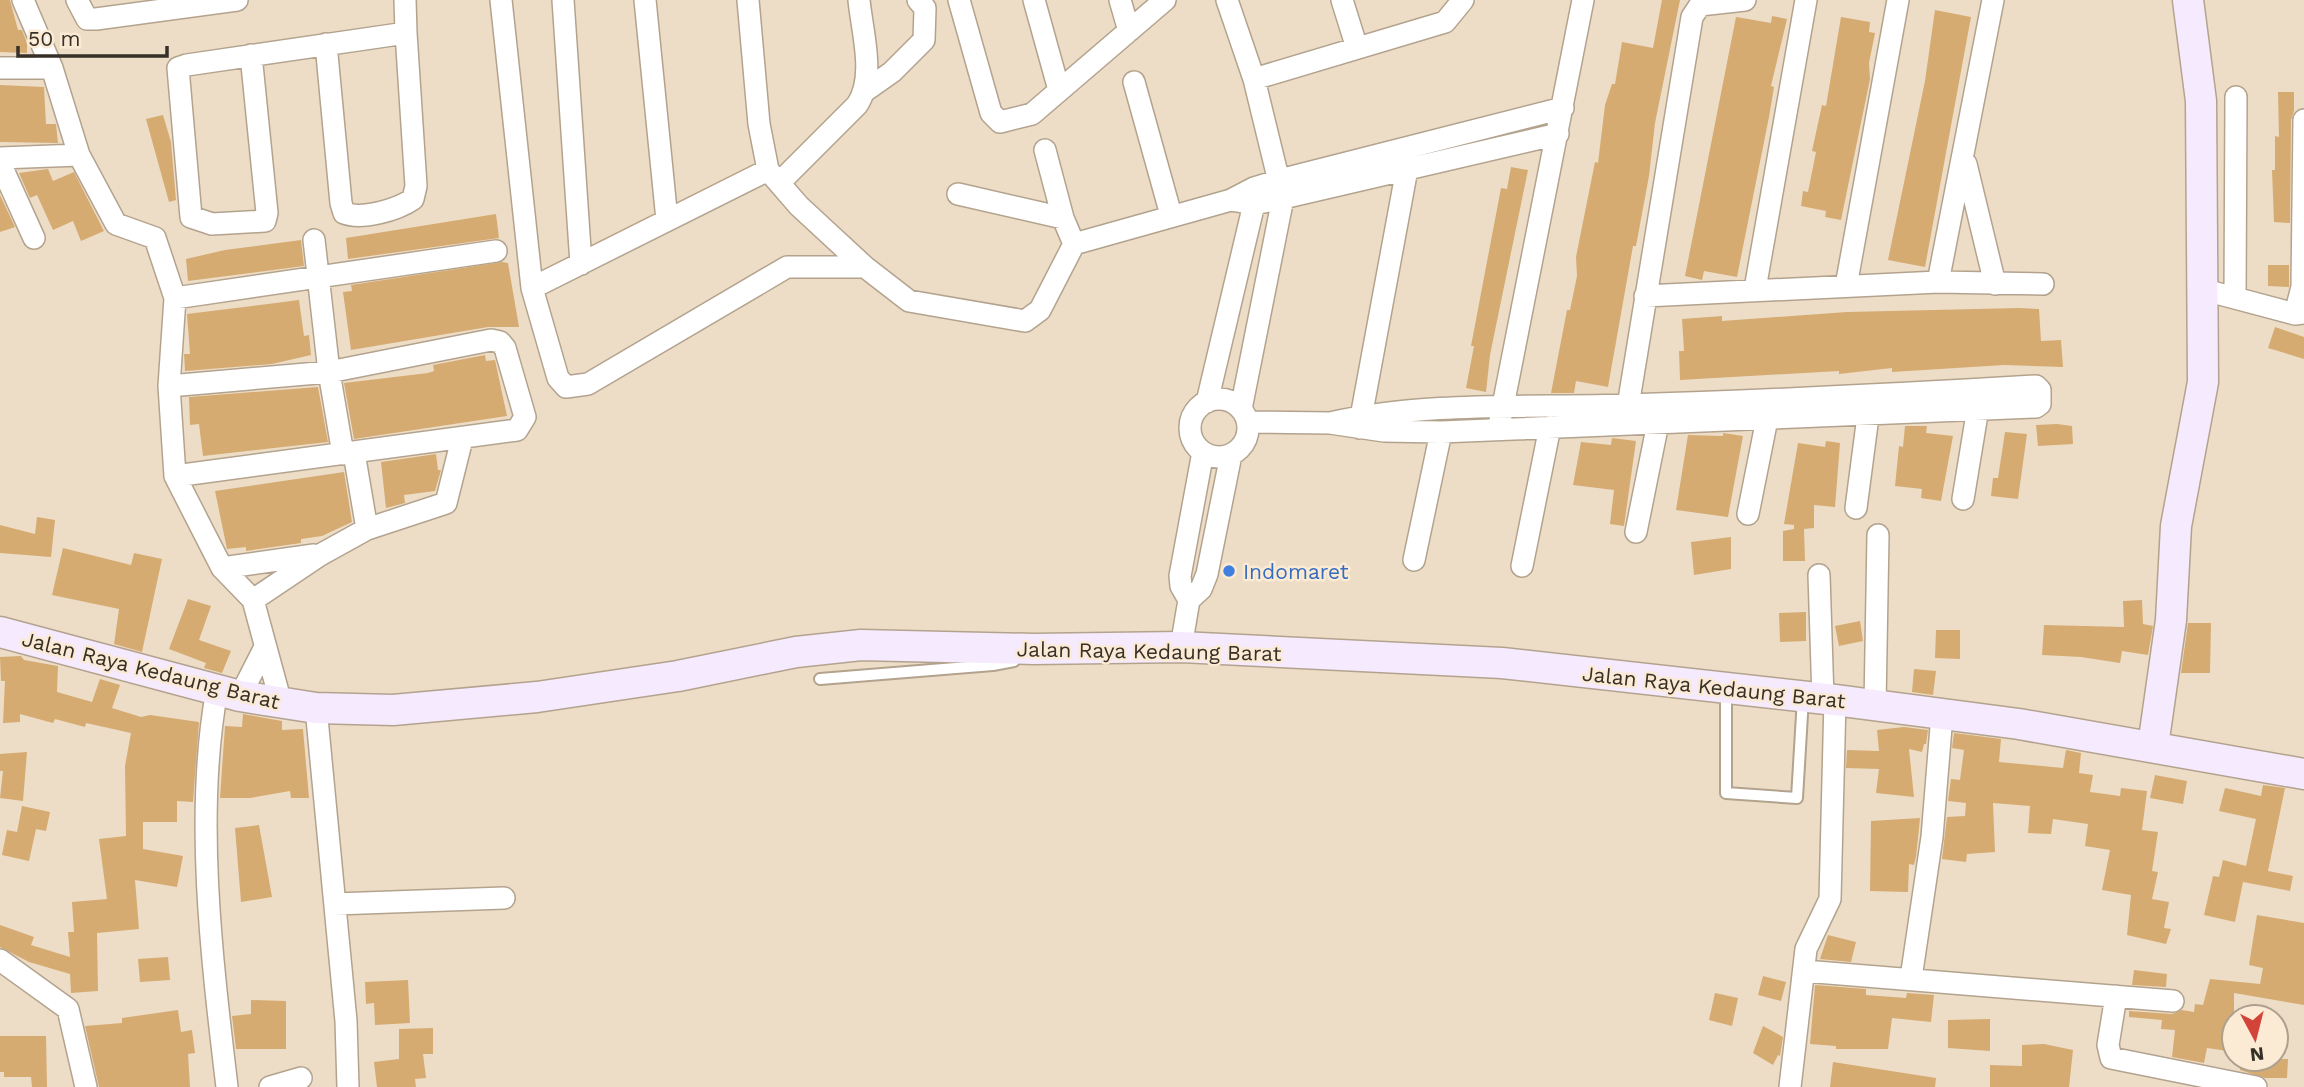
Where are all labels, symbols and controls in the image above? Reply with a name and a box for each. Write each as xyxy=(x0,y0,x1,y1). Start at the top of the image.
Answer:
scale bar xyxy=(18,14,166,58)
text: 50 m xyxy=(28,26,80,51)
place label: Indomaret xyxy=(1243,559,1349,584)
marker: Indomaret xyxy=(1221,563,1237,579)
street label: Jalan Raya Kedaung Barat xyxy=(20,626,283,714)
street label: Jalan Raya Kedaung Barat xyxy=(1016,636,1282,666)
street label: Jalan Raya Kedaung Barat xyxy=(1581,661,1847,713)
north arrow xyxy=(2220,1003,2290,1073)
text: N xyxy=(2249,1042,2265,1067)

